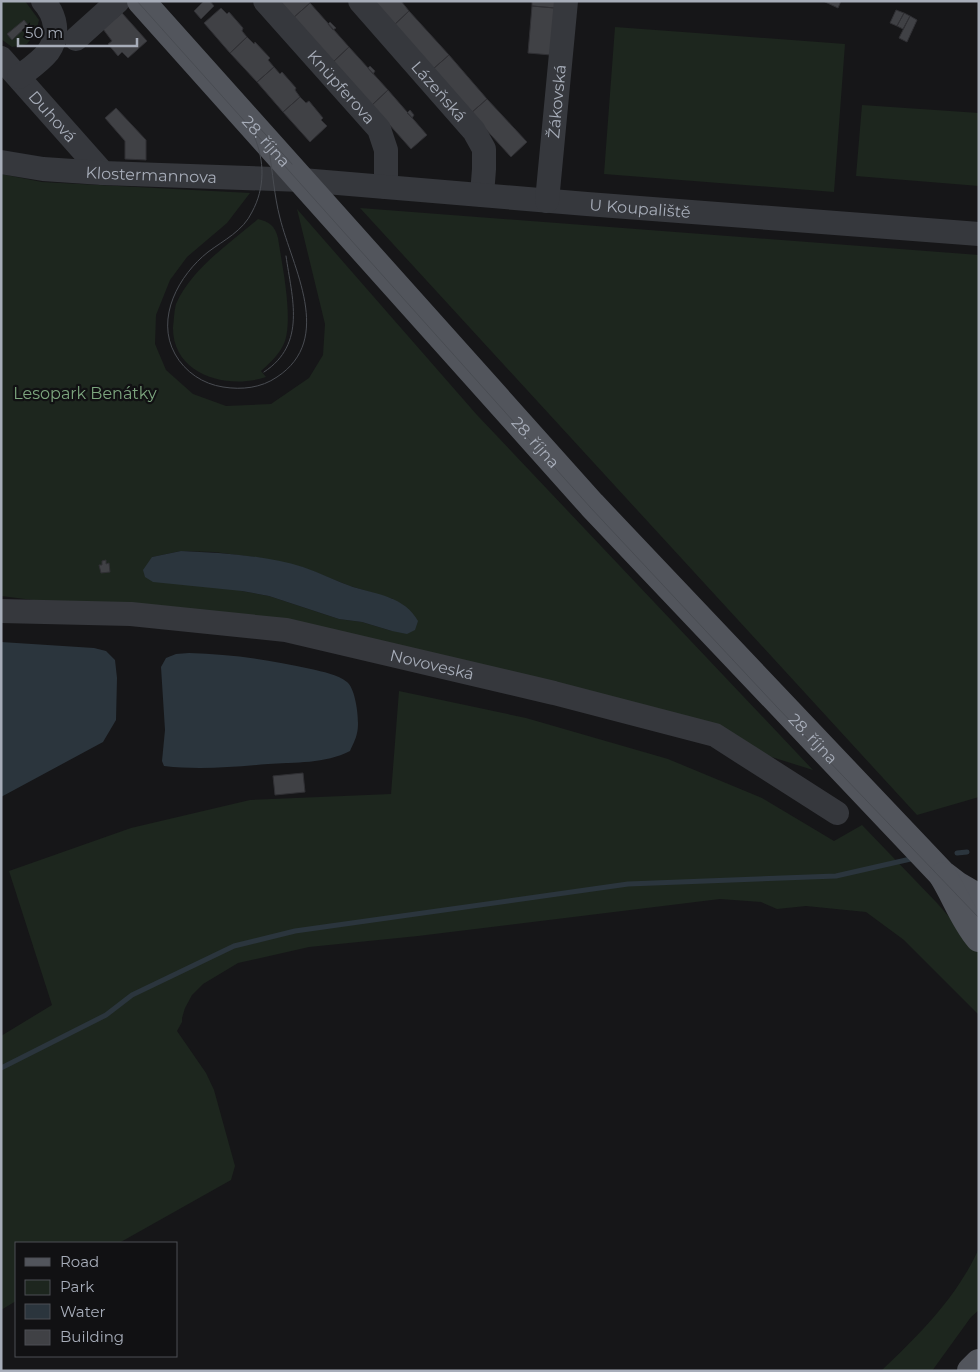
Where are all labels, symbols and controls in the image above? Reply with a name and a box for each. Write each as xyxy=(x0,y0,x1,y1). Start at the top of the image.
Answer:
scale bar xyxy=(18,15,136,47)
text: 50 m xyxy=(25,23,63,42)
street label: Knüpferova xyxy=(304,46,379,128)
street label: Lázeňská xyxy=(408,57,471,125)
street label: Žákovská xyxy=(543,64,569,139)
street label: Duhová xyxy=(25,87,81,146)
street label: 28. října xyxy=(238,112,294,171)
street label: Klostermannova xyxy=(85,162,217,187)
street label: U Koupaliště xyxy=(589,195,691,221)
park label: Lesopark Benátky xyxy=(13,384,157,403)
street label: 28. října xyxy=(508,413,564,472)
street label: Novoveská xyxy=(388,645,476,683)
street label: 28. října xyxy=(785,709,842,768)
legend xyxy=(15,1242,178,1357)
text: Road xyxy=(60,1252,99,1271)
text: Park xyxy=(60,1277,94,1296)
text: Water xyxy=(60,1302,106,1321)
text: Building xyxy=(60,1327,124,1346)

